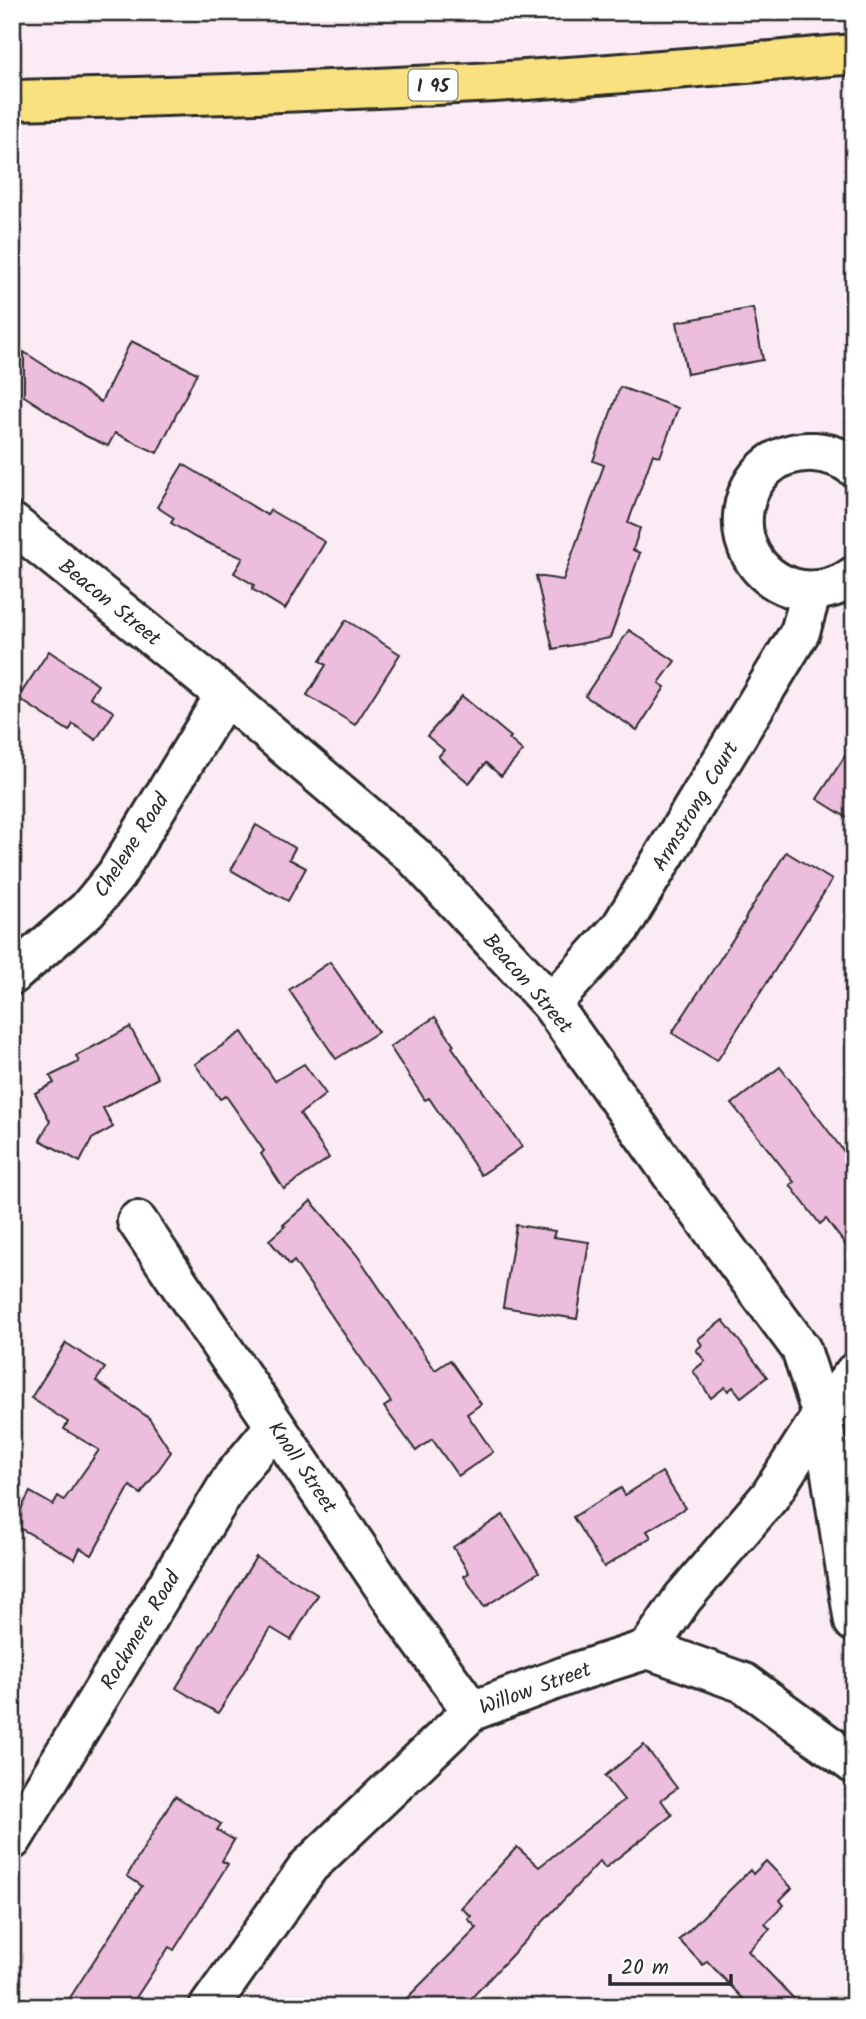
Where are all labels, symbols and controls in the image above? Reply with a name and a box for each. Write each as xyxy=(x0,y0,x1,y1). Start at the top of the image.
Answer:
road number: I 95 xyxy=(408,69,458,100)
street label: Beacon Street xyxy=(50,551,168,656)
street label: Armstrong Court xyxy=(644,735,749,878)
street label: Chelene Road xyxy=(86,786,179,905)
street label: Beacon Street xyxy=(474,926,581,1042)
street label: Knoll Street xyxy=(259,1415,345,1521)
street label: Rockmere Road xyxy=(93,1564,190,1697)
street label: Willow Street xyxy=(475,1654,597,1725)
scale bar xyxy=(610,1942,731,1986)
text: 20 m xyxy=(621,1952,669,1985)

